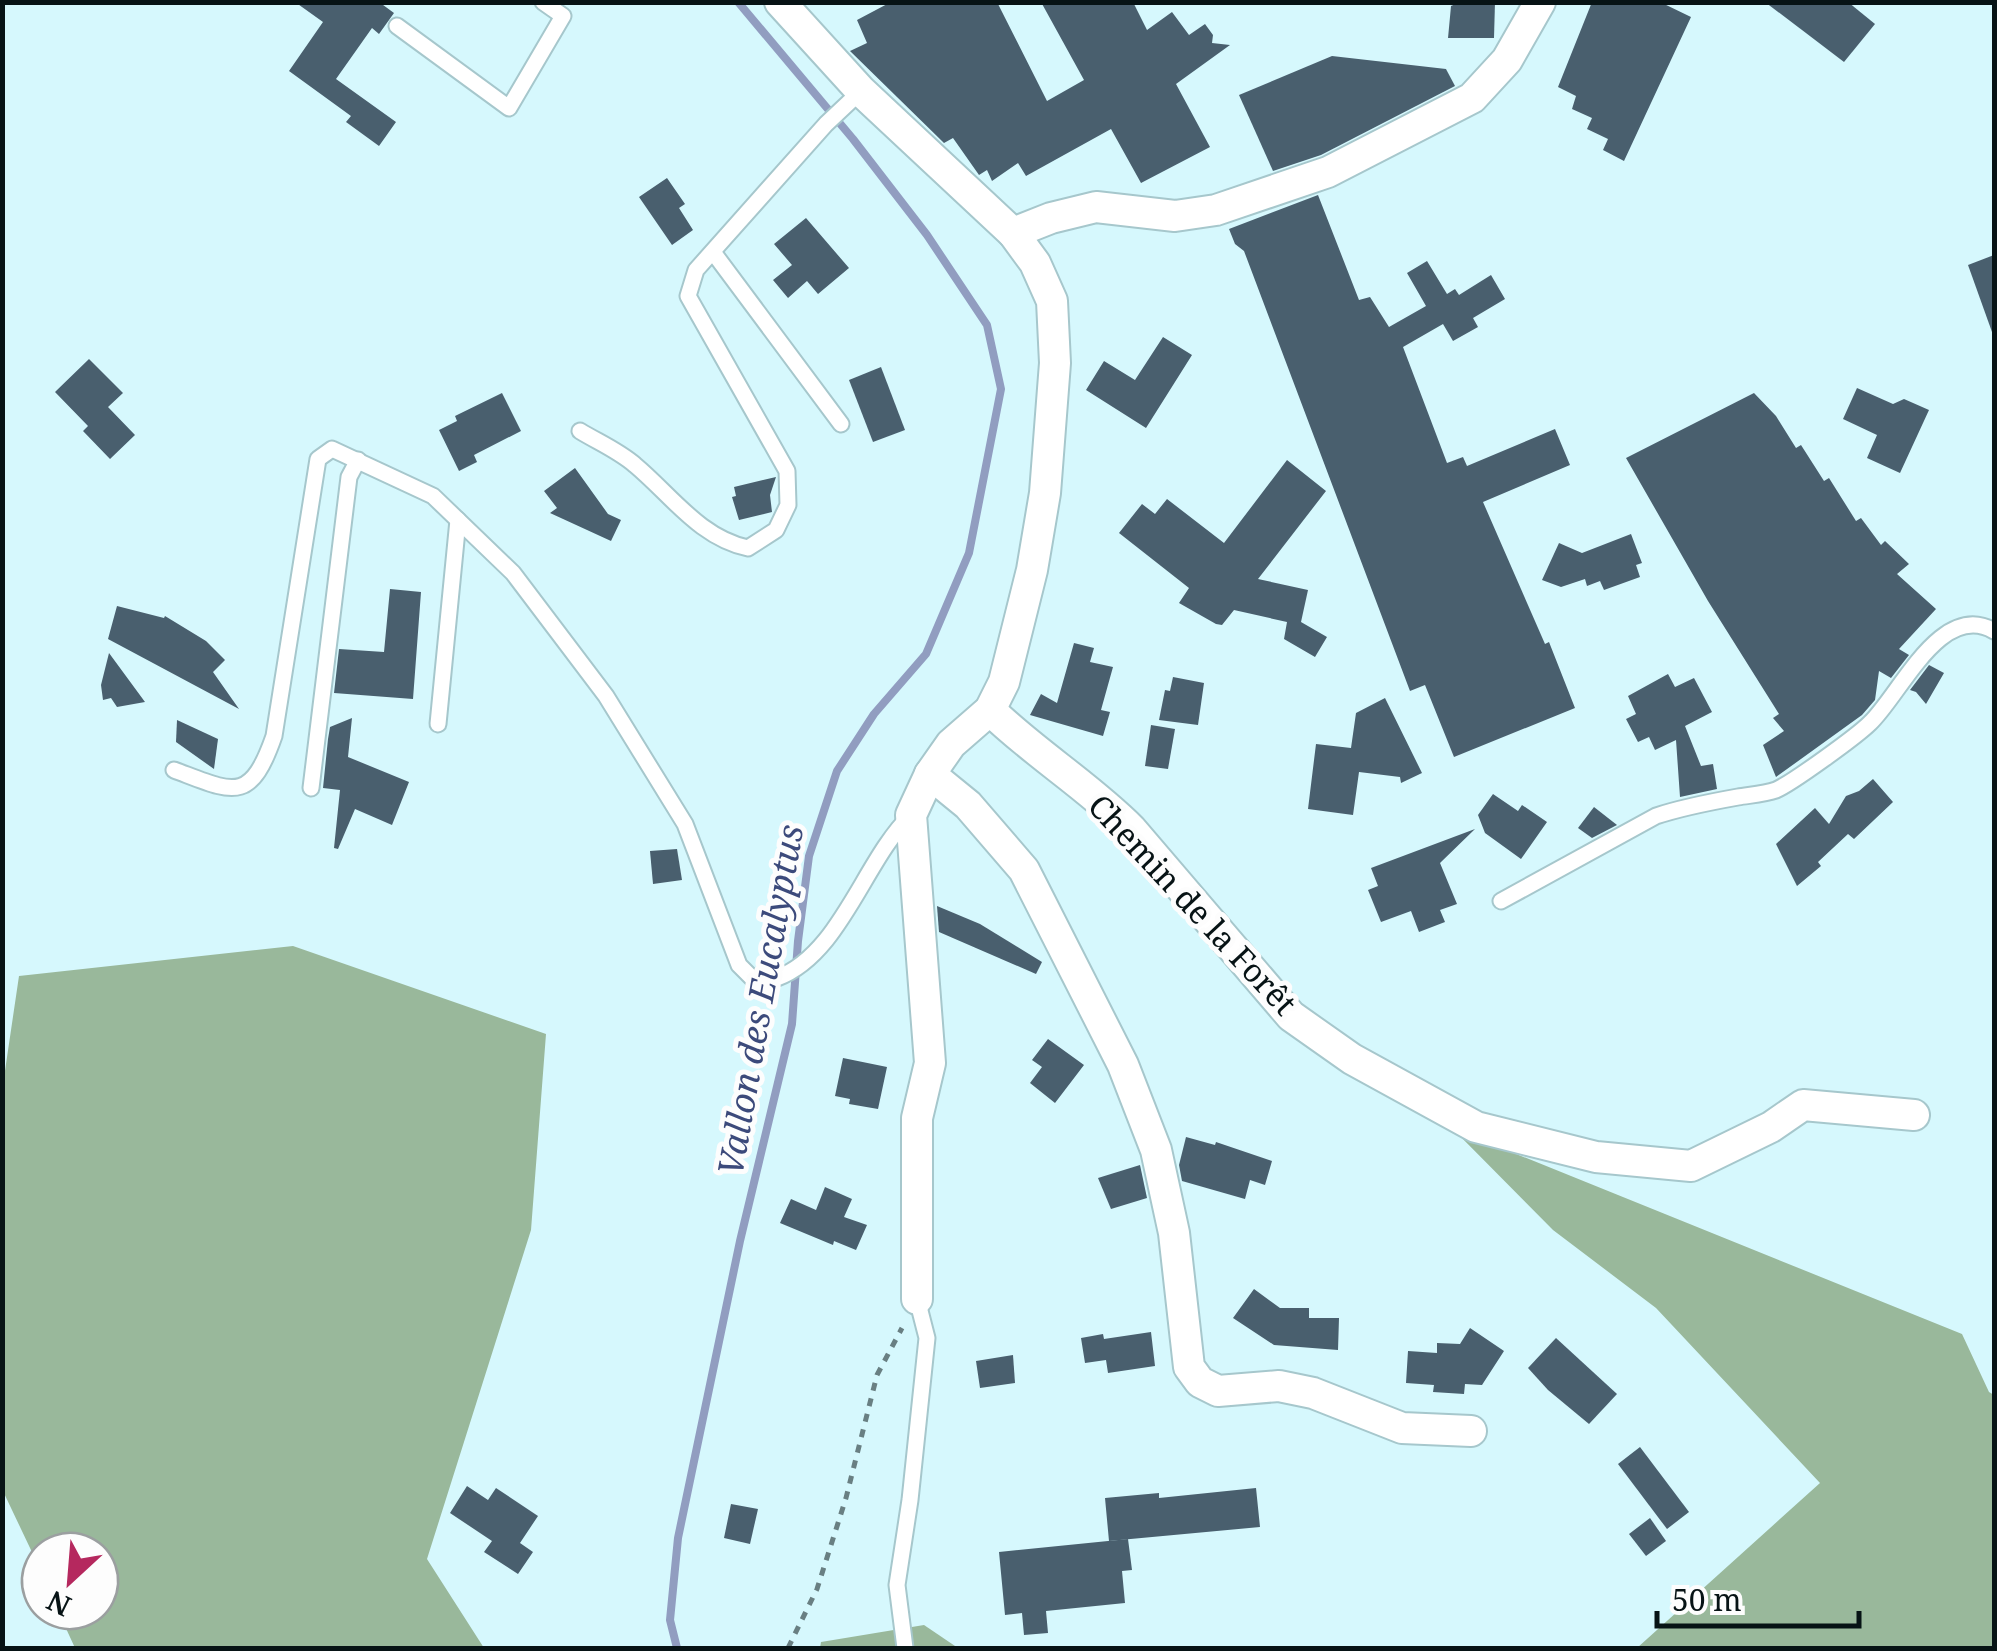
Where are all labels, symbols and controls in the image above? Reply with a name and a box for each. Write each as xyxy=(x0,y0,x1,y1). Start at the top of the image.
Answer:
street label: Chemin de la Forêt xyxy=(1079,784,1307,1024)
water label: Vallon des Eucalyptus xyxy=(706,821,814,1179)
north arrow xyxy=(20,1531,120,1631)
scale bar xyxy=(1657,1566,1860,1628)
text: 50 m xyxy=(1672,1579,1742,1620)
text: N xyxy=(40,1582,77,1626)

